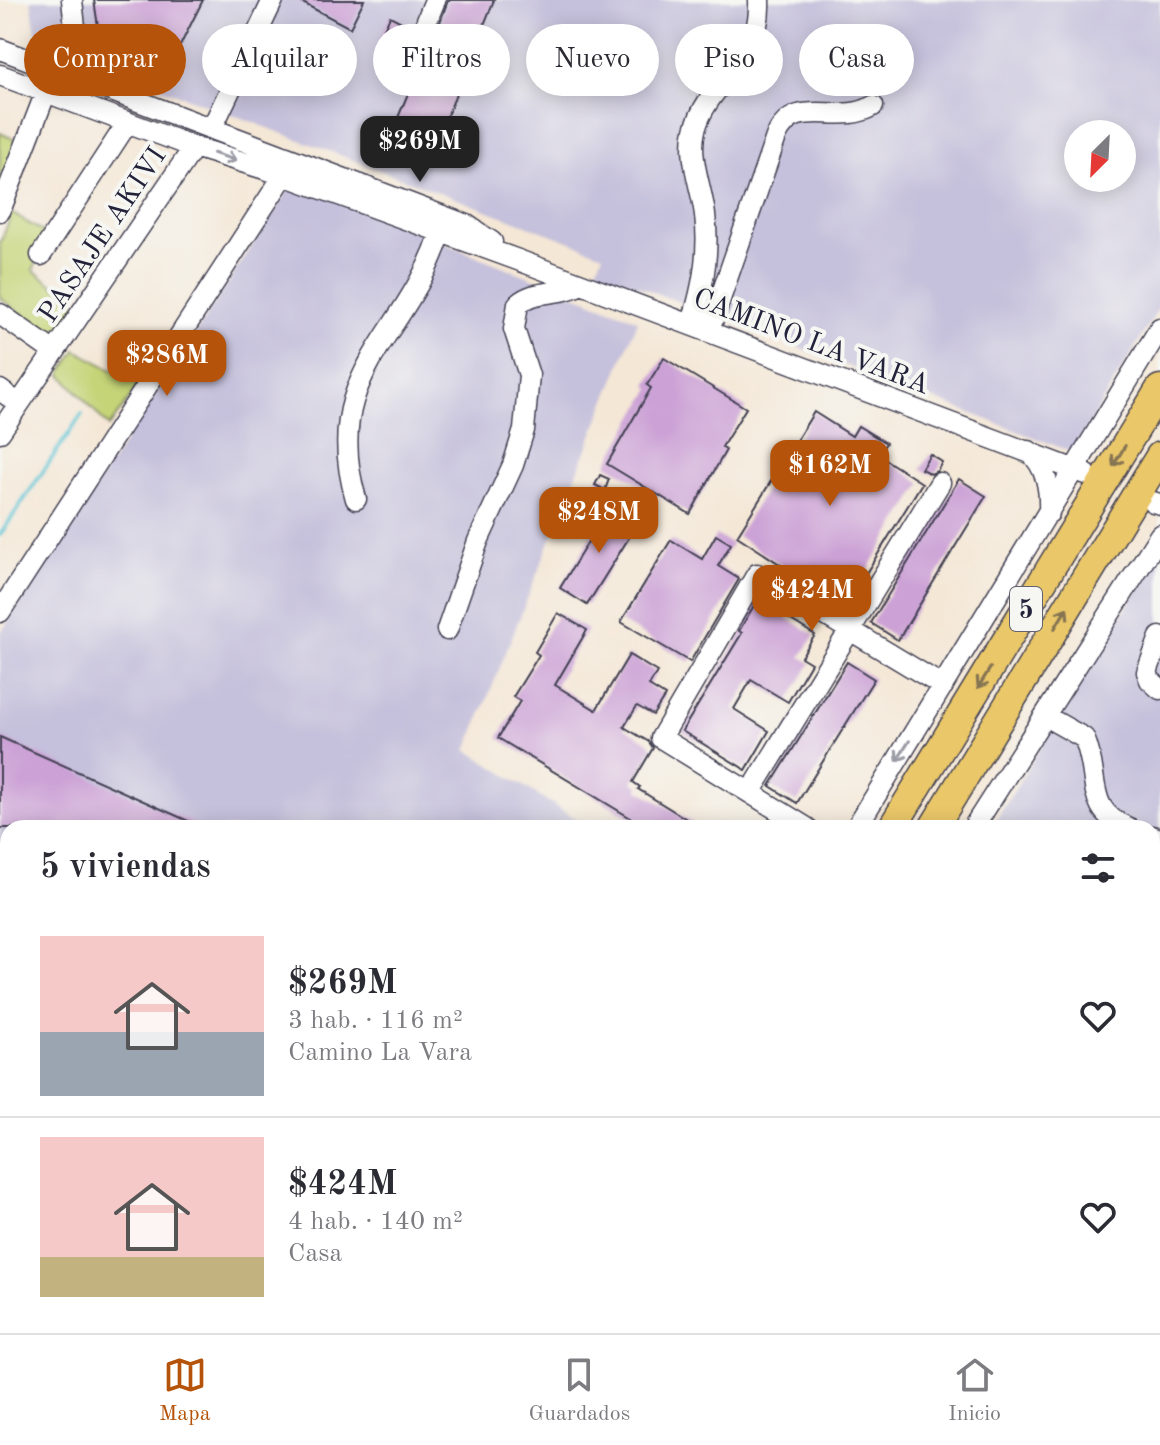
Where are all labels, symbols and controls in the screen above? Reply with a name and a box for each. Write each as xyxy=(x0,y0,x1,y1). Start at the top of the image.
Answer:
chip: Comprar xyxy=(24,24,186,96)
chip: Alquilar xyxy=(202,24,357,96)
chip: Filtros xyxy=(373,24,510,96)
chip: Nuevo xyxy=(526,24,659,96)
chip: Piso xyxy=(675,24,783,96)
chip: Casa xyxy=(799,24,914,96)
pin: $269M xyxy=(364,116,476,184)
north arrow xyxy=(1064,120,1136,192)
map controls xyxy=(1064,120,1136,192)
text: $269M xyxy=(378,129,462,155)
street label: PASAJE AKIVI xyxy=(35,143,172,328)
one-way arrow xyxy=(212,150,237,165)
street label: CAMINO LA VARA xyxy=(689,285,933,401)
pin: $286M xyxy=(111,330,223,398)
text: $286M xyxy=(125,343,209,369)
pin: $162M xyxy=(774,440,886,508)
one-way arrow xyxy=(1111,444,1127,467)
text: $162M xyxy=(788,453,872,479)
pin: $248M xyxy=(543,487,655,555)
text: $248M xyxy=(557,500,641,526)
pin: $424M xyxy=(756,565,868,633)
text: $424M xyxy=(770,578,854,604)
road number: 5 xyxy=(1010,587,1042,631)
one-way arrow xyxy=(1054,607,1070,630)
one-way arrow xyxy=(976,666,992,689)
one-way arrow xyxy=(895,739,911,762)
icon: filters xyxy=(1076,846,1120,890)
text: 5 viviendas xyxy=(40,851,211,885)
text: $269M xyxy=(288,967,397,1001)
icon: home xyxy=(104,968,200,1064)
icon: heart xyxy=(1076,994,1120,1038)
text: 3 hab. · 116 m² xyxy=(288,1008,463,1034)
text: Camino La Vara xyxy=(288,1040,472,1066)
text: $424M xyxy=(288,1168,397,1202)
icon: home xyxy=(104,1169,200,1265)
icon: heart xyxy=(1076,1195,1120,1239)
text: 4 hab. · 140 m² xyxy=(288,1209,463,1235)
text: Casa xyxy=(288,1241,342,1267)
tab: Mapa xyxy=(159,1353,211,1428)
tab: Guardados xyxy=(528,1353,630,1428)
tab: Inicio xyxy=(948,1353,1001,1428)

